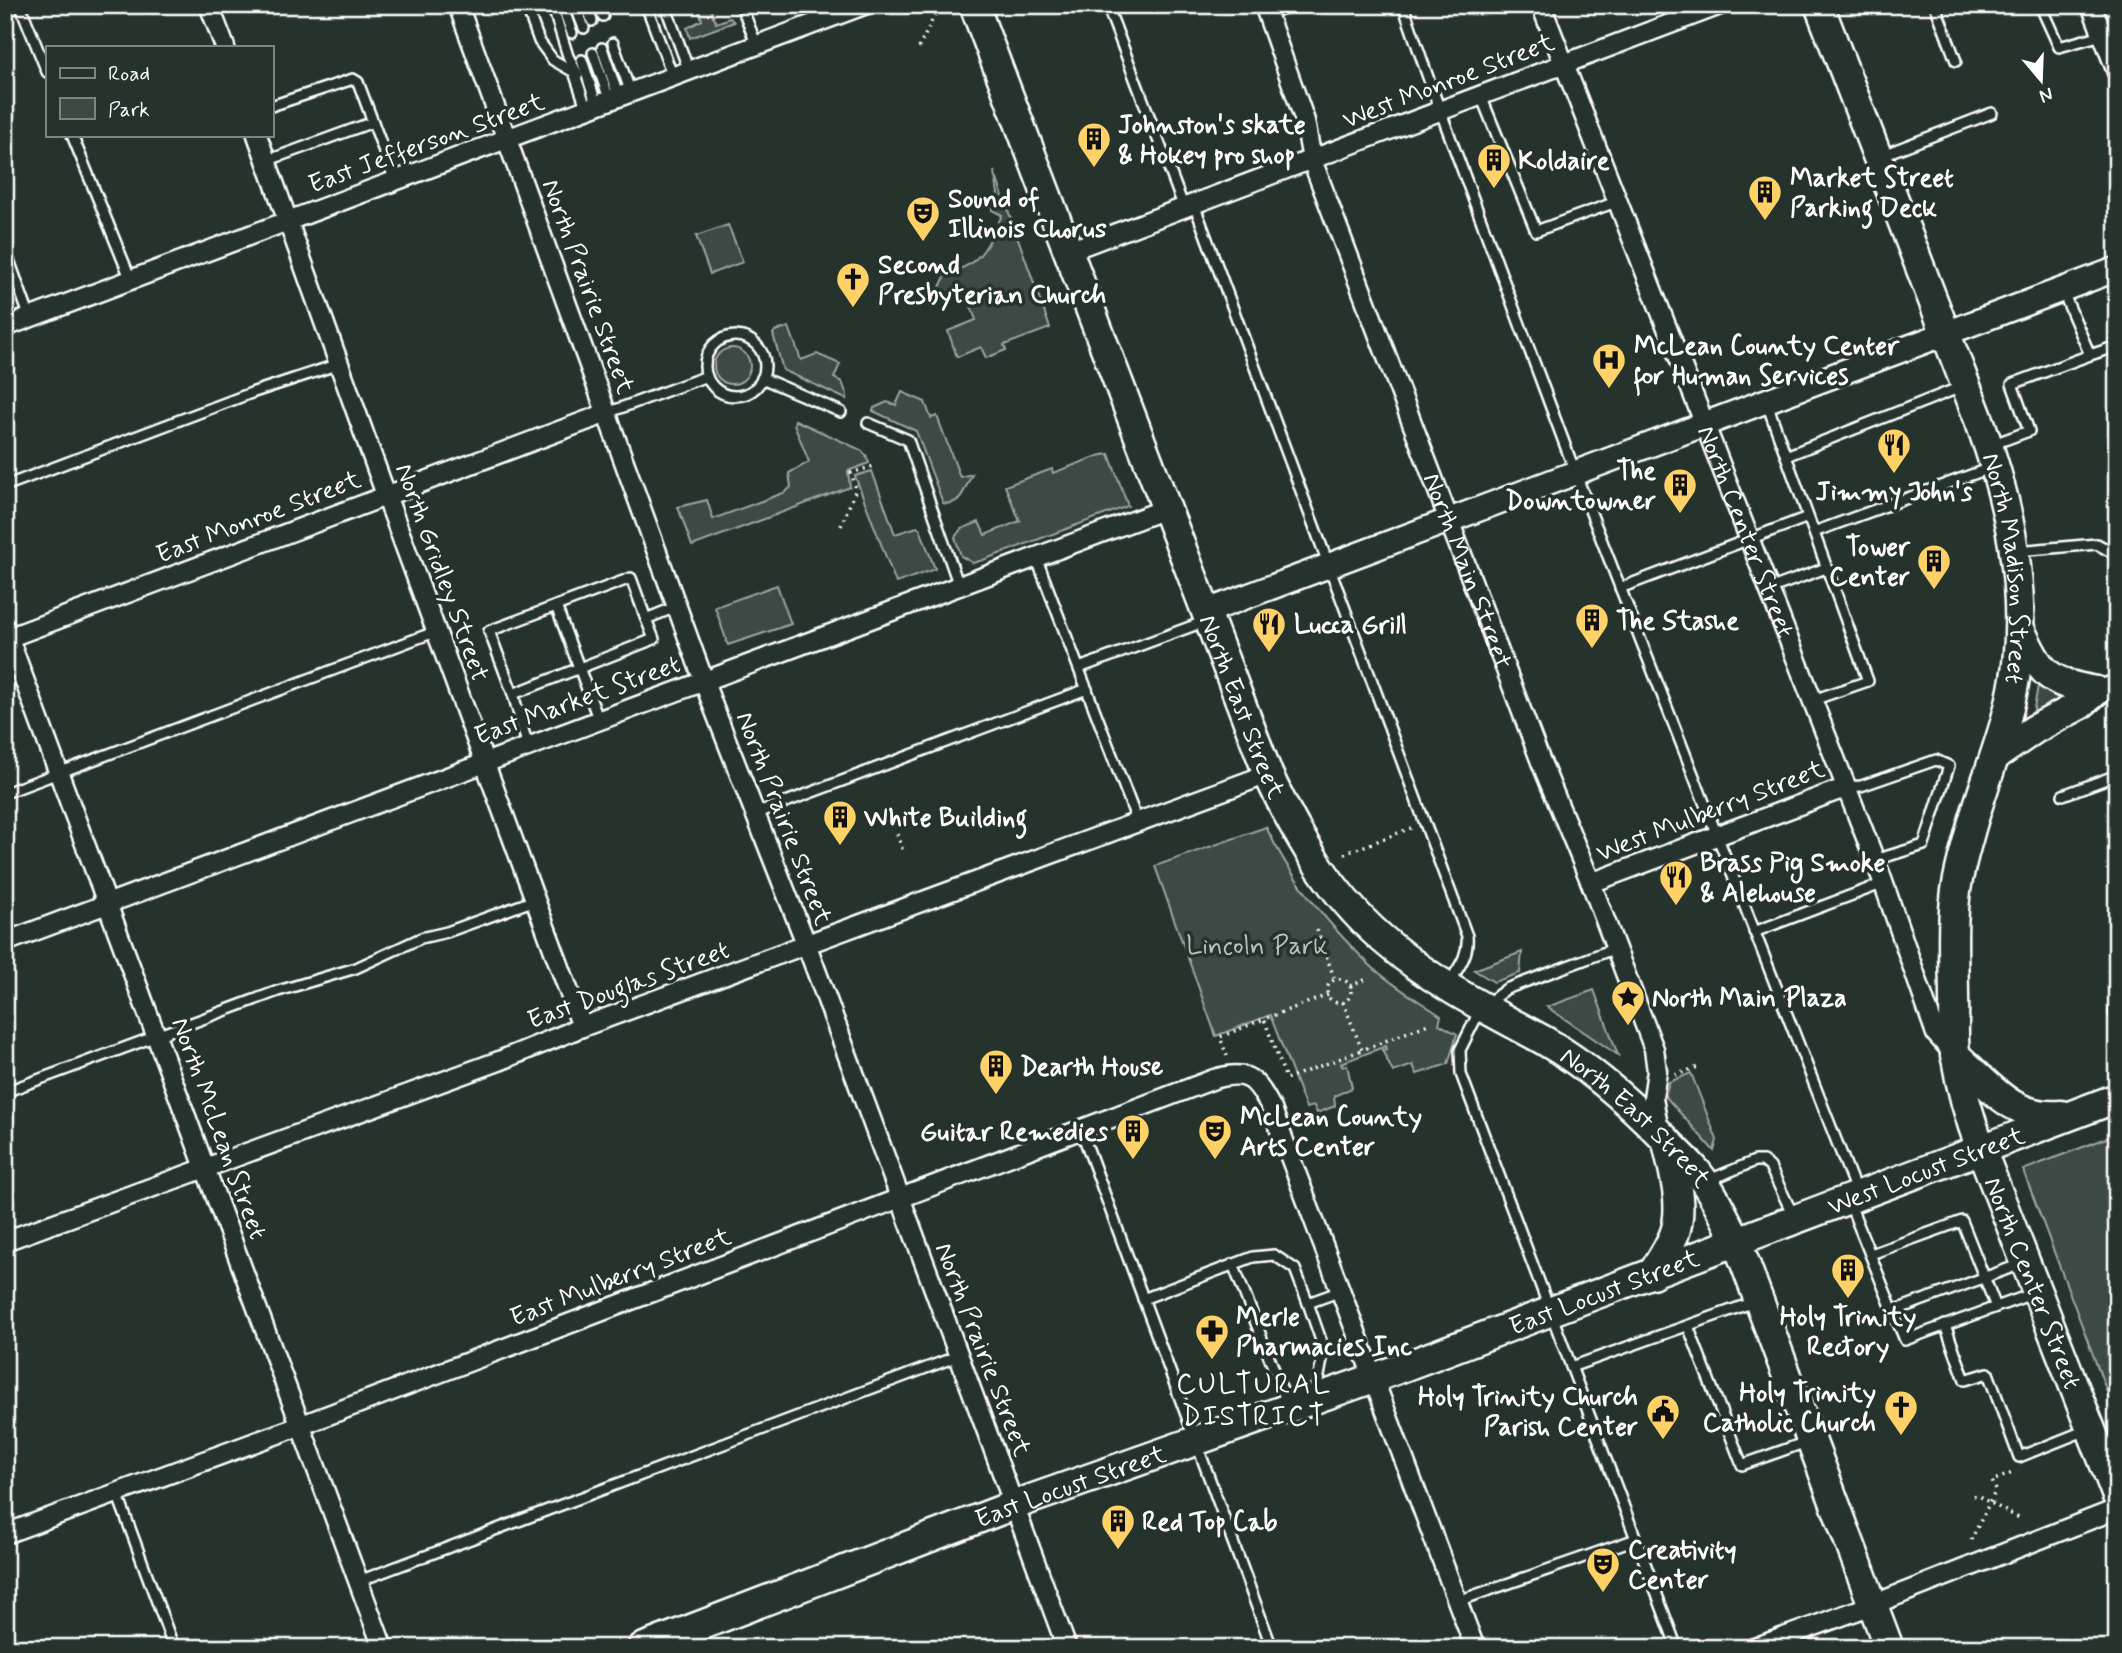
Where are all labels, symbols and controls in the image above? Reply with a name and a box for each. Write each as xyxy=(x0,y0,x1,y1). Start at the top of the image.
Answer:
street label: West Monroe Street xyxy=(1338,26,1559,138)
legend xyxy=(46,46,273,136)
north arrow xyxy=(2007,46,2076,116)
text: Road xyxy=(108,60,150,88)
text: N xyxy=(2036,81,2056,109)
street label: East Jefferson Street xyxy=(304,85,549,202)
text: Park xyxy=(108,96,150,124)
place label: Johnston's skate & Hokey pro shop xyxy=(1118,109,1306,173)
building icon: Johnston's skate & Hokey pro shop xyxy=(1075,120,1113,169)
building icon: Koldaire xyxy=(1475,141,1513,190)
place label: Koldaire xyxy=(1518,145,1610,179)
place label: Market Street Parking Deck xyxy=(1790,162,1954,229)
building icon: Market Street Parking Deck xyxy=(1746,173,1784,222)
street label: North Prairie Street xyxy=(532,175,642,399)
place label: Sound of Illinois Chorus xyxy=(948,183,1107,247)
theatre icon: Sound of Illinois Chorus xyxy=(904,194,942,243)
place label: Second Presbyterian Church xyxy=(878,249,1106,313)
church icon: Second Presbyterian Church xyxy=(834,260,872,309)
place label: McLean County Center for Human Services xyxy=(1633,330,1900,396)
hospital icon: McLean County Center for Human Services xyxy=(1590,341,1628,390)
street label: North Center Street xyxy=(1688,421,1801,643)
restaurant icon: Jimmy John's xyxy=(1875,426,1913,475)
street label: North Madison Street xyxy=(1973,449,2034,686)
place label: The Downtowner xyxy=(1505,455,1656,519)
street label: North Gridley Street xyxy=(386,459,496,686)
street label: East Monroe Street xyxy=(152,463,366,573)
building icon: The Downtowner xyxy=(1661,466,1699,515)
street label: North Main Street xyxy=(1414,469,1519,674)
place label: Jimmy John's xyxy=(1816,476,1973,510)
place label: Tower Center xyxy=(1829,531,1911,595)
building icon: Tower Center xyxy=(1915,542,1953,591)
building icon: The Stashe xyxy=(1573,601,1611,650)
restaurant icon: Lucca Grill xyxy=(1250,605,1288,654)
place label: The Stashe xyxy=(1616,605,1739,639)
place label: Lucca Grill xyxy=(1294,609,1407,643)
street label: North East Street xyxy=(1190,610,1292,805)
street label: East Market Street xyxy=(470,648,685,754)
street label: North Prairie Street xyxy=(727,707,840,930)
street label: West Mulberry Street xyxy=(1592,753,1830,871)
building icon: White Building xyxy=(821,798,859,847)
place label: White Building xyxy=(863,802,1027,839)
place label: Brass Pig Smoke & Alehouse xyxy=(1700,847,1885,911)
restaurant icon: Brass Pig Smoke & Alehouse xyxy=(1657,858,1695,907)
park label: Lincoln Park xyxy=(1186,930,1328,964)
street label: East Douglas Street xyxy=(523,934,735,1041)
place icon: North Main Plaza xyxy=(1609,978,1647,1027)
place label: North Main Plaza xyxy=(1652,982,1847,1016)
street label: North McLean Street xyxy=(162,1013,274,1244)
street label: North East Street xyxy=(1553,1040,1718,1195)
building icon: Dearth House xyxy=(977,1047,1015,1096)
place label: Dearth House xyxy=(1020,1051,1163,1085)
place label: McLean County Arts Center xyxy=(1240,1101,1422,1165)
building icon: Guitar Remedies xyxy=(1114,1112,1152,1161)
theatre icon: McLean County Arts Center xyxy=(1196,1112,1234,1161)
place label: Guitar Remedies xyxy=(920,1116,1109,1150)
street label: West Locust Street xyxy=(1823,1119,2030,1224)
street label: North Center Street xyxy=(1975,1173,2089,1395)
street label: East Mulberry Street xyxy=(505,1220,736,1336)
street label: North Prairie Street xyxy=(926,1238,1039,1461)
street label: East Locust Street xyxy=(1505,1242,1704,1344)
building icon: Holy Trinity Rectory xyxy=(1829,1251,1867,1300)
place label: Merle Pharmacies Inc xyxy=(1236,1301,1412,1365)
place label: Holy Trinity Rectory xyxy=(1780,1301,1916,1365)
pharmacy icon: Merle Pharmacies Inc xyxy=(1193,1312,1231,1361)
district label: CULTURAL DISTRICT xyxy=(1176,1367,1332,1436)
place label: Holy Trinity Catholic Church xyxy=(1703,1377,1876,1441)
place label: Holy Trinity Church Parish Center xyxy=(1418,1381,1638,1445)
church icon: Holy Trinity Catholic Church xyxy=(1882,1388,1920,1437)
public building icon: Holy Trinity Church Parish Center xyxy=(1644,1392,1682,1441)
street label: East Locust Street xyxy=(971,1438,1171,1537)
building icon: Red Top Cab xyxy=(1099,1502,1137,1551)
place label: Red Top Cab xyxy=(1142,1506,1277,1540)
place label: Creativity Center xyxy=(1628,1534,1737,1598)
theatre icon: Creativity Center xyxy=(1584,1545,1622,1594)

